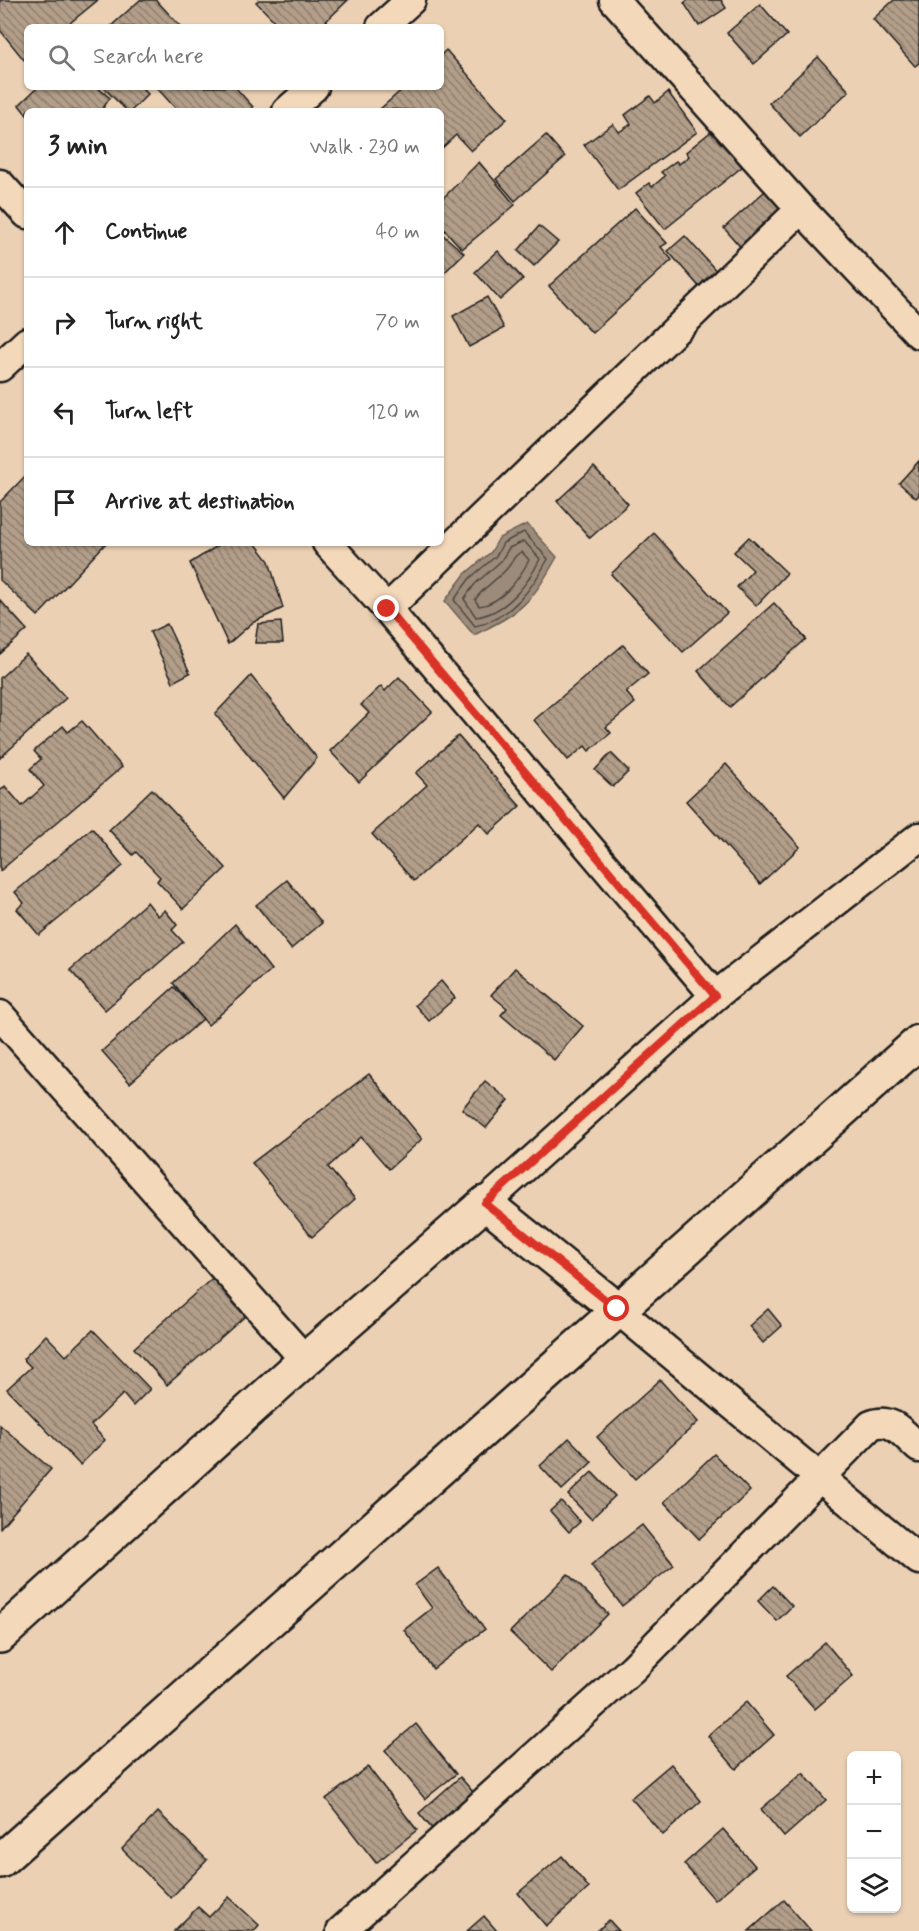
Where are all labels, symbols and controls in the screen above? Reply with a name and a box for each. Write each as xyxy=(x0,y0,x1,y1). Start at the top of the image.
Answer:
search box xyxy=(24,24,444,90)
icon: search xyxy=(45,41,78,74)
text: Search here xyxy=(93,43,204,71)
text: 3 min xyxy=(48,130,108,164)
text: Walk · 230 m xyxy=(310,134,420,161)
icon: ahead xyxy=(48,216,81,249)
text: Continue xyxy=(105,218,187,246)
text: 40 m xyxy=(376,219,420,246)
icon: right xyxy=(48,306,81,339)
text: Turn right xyxy=(105,308,203,336)
text: 70 m xyxy=(375,309,420,336)
icon: left xyxy=(48,396,81,429)
text: Turn left xyxy=(105,398,193,426)
text: 120 m xyxy=(367,399,420,426)
icon: arrive xyxy=(48,486,81,519)
text: Arrive at destination xyxy=(105,488,295,516)
route end xyxy=(373,595,399,621)
route start xyxy=(603,1295,629,1321)
map controls xyxy=(847,1751,901,1913)
button: + xyxy=(847,1751,901,1805)
button: − xyxy=(847,1805,901,1859)
button: layers xyxy=(847,1859,901,1913)

